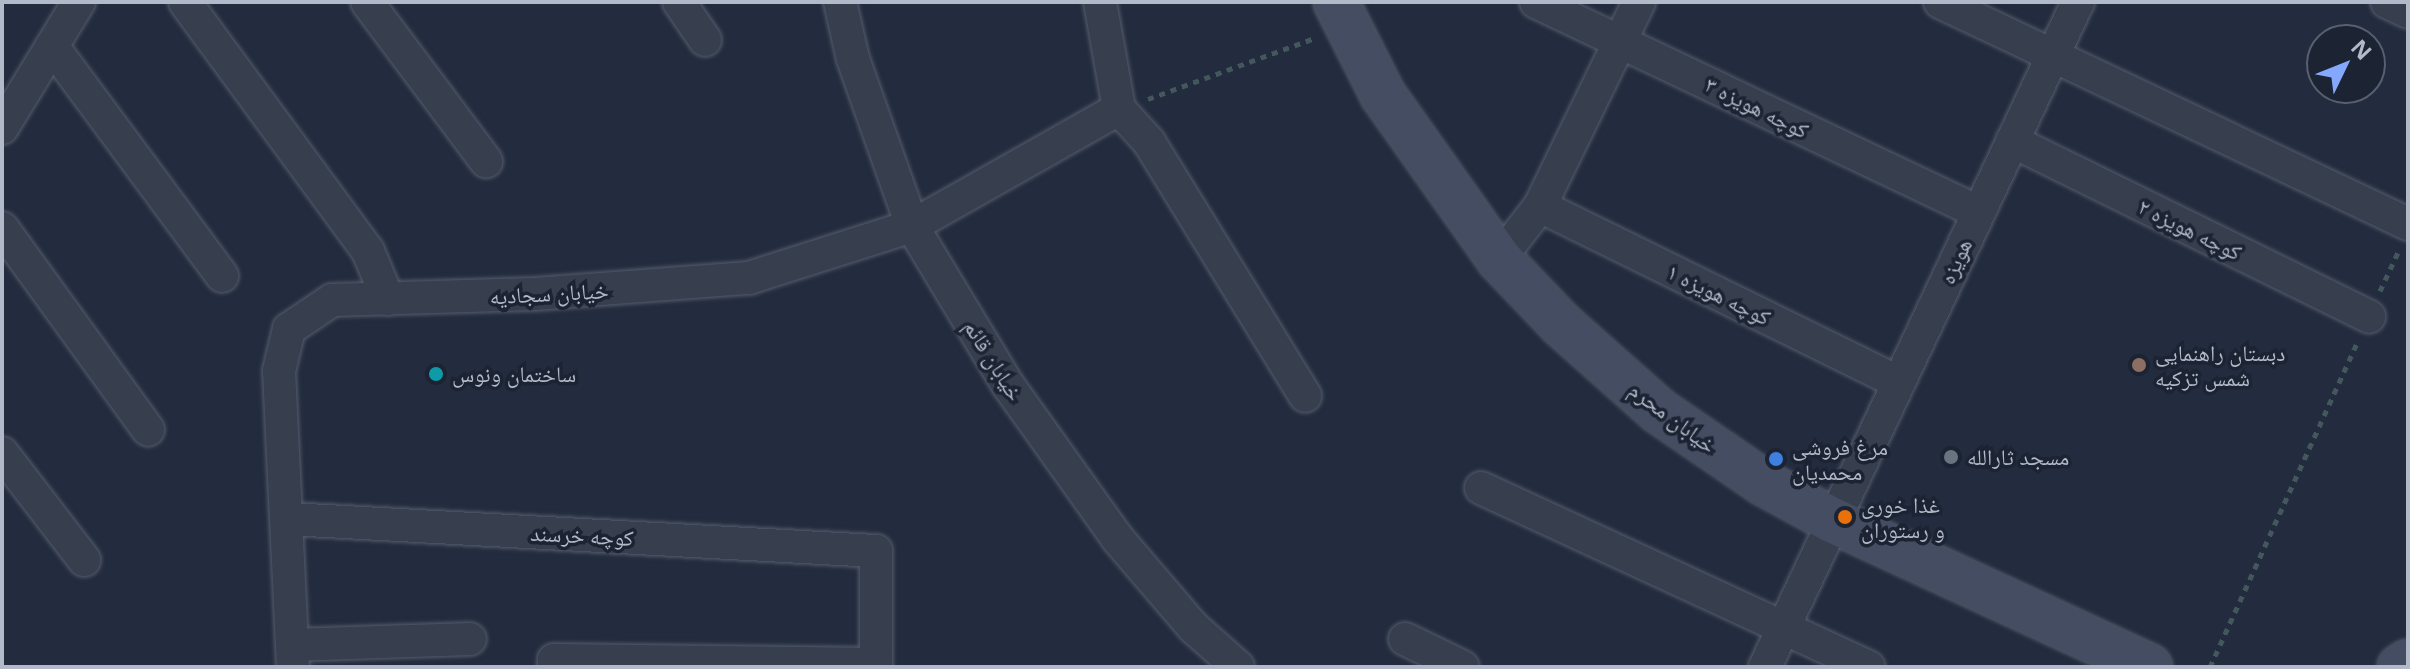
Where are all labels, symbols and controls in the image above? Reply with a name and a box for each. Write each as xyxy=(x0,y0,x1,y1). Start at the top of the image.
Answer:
north arrow xyxy=(2306,24,2386,104)
text: N xyxy=(2345,32,2379,66)
street label: کوچه هویزه ۳ xyxy=(1701,71,1813,143)
street label: کوچه هویزه ۲ xyxy=(2134,193,2246,265)
street label: هویزه xyxy=(1933,234,1977,288)
street label: کوچه هویزه ۱ xyxy=(1663,258,1775,330)
street label: خیابان سجادیه xyxy=(489,277,609,309)
street label: خیابان قائم xyxy=(959,315,1029,405)
place label: دبستان راهنمایی شمس تزکیه xyxy=(2155,339,2285,390)
marker: دبستان راهنمایی شمس تزکیه xyxy=(2130,356,2148,374)
place label: ساختمان ونوس xyxy=(452,361,576,387)
marker: ساختمان ونوس xyxy=(427,365,445,383)
street label: خیابان محرم xyxy=(1624,376,1722,458)
place label: مرغ فروشی محمدیان xyxy=(1792,433,1888,484)
place label: مسجد ثارالله xyxy=(1967,444,2069,470)
marker: مسجد ثارالله xyxy=(1942,448,1960,466)
marker: مرغ فروشی محمدیان xyxy=(1767,450,1785,468)
place label: غذا خوری و رستوران xyxy=(1861,491,1945,542)
marker: غذا خوری و رستوران xyxy=(1836,508,1854,526)
street label: کوچه خرسند xyxy=(530,519,634,551)

